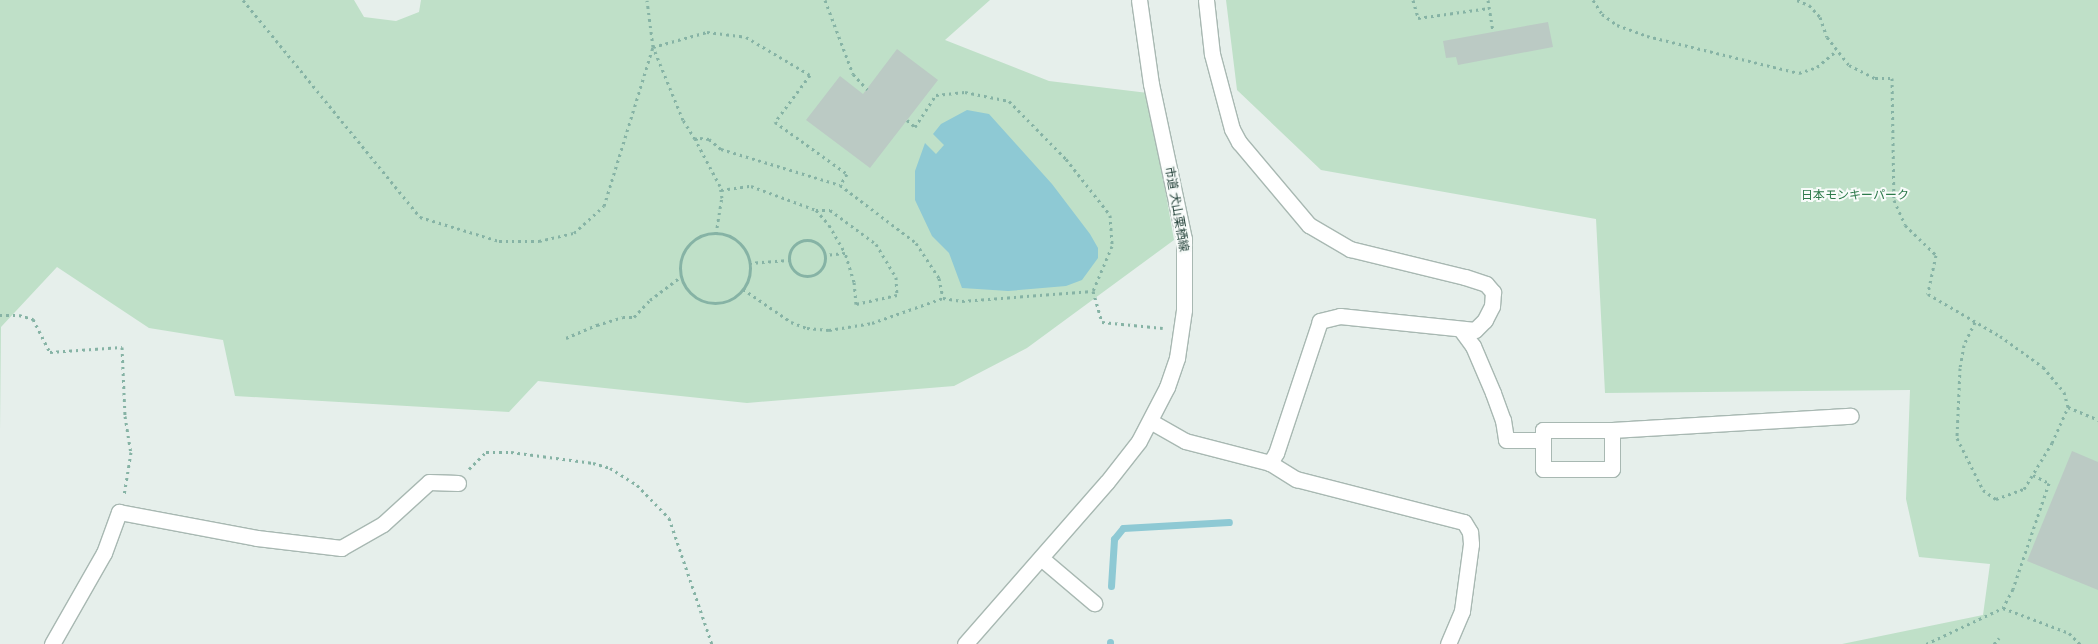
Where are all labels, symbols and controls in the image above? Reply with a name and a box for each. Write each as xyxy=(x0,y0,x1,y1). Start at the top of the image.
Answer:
street label: 市道 犬山栗栖線 xyxy=(1162,165,1192,253)
park label: 日本モンキーパーク xyxy=(1801,188,1909,202)

